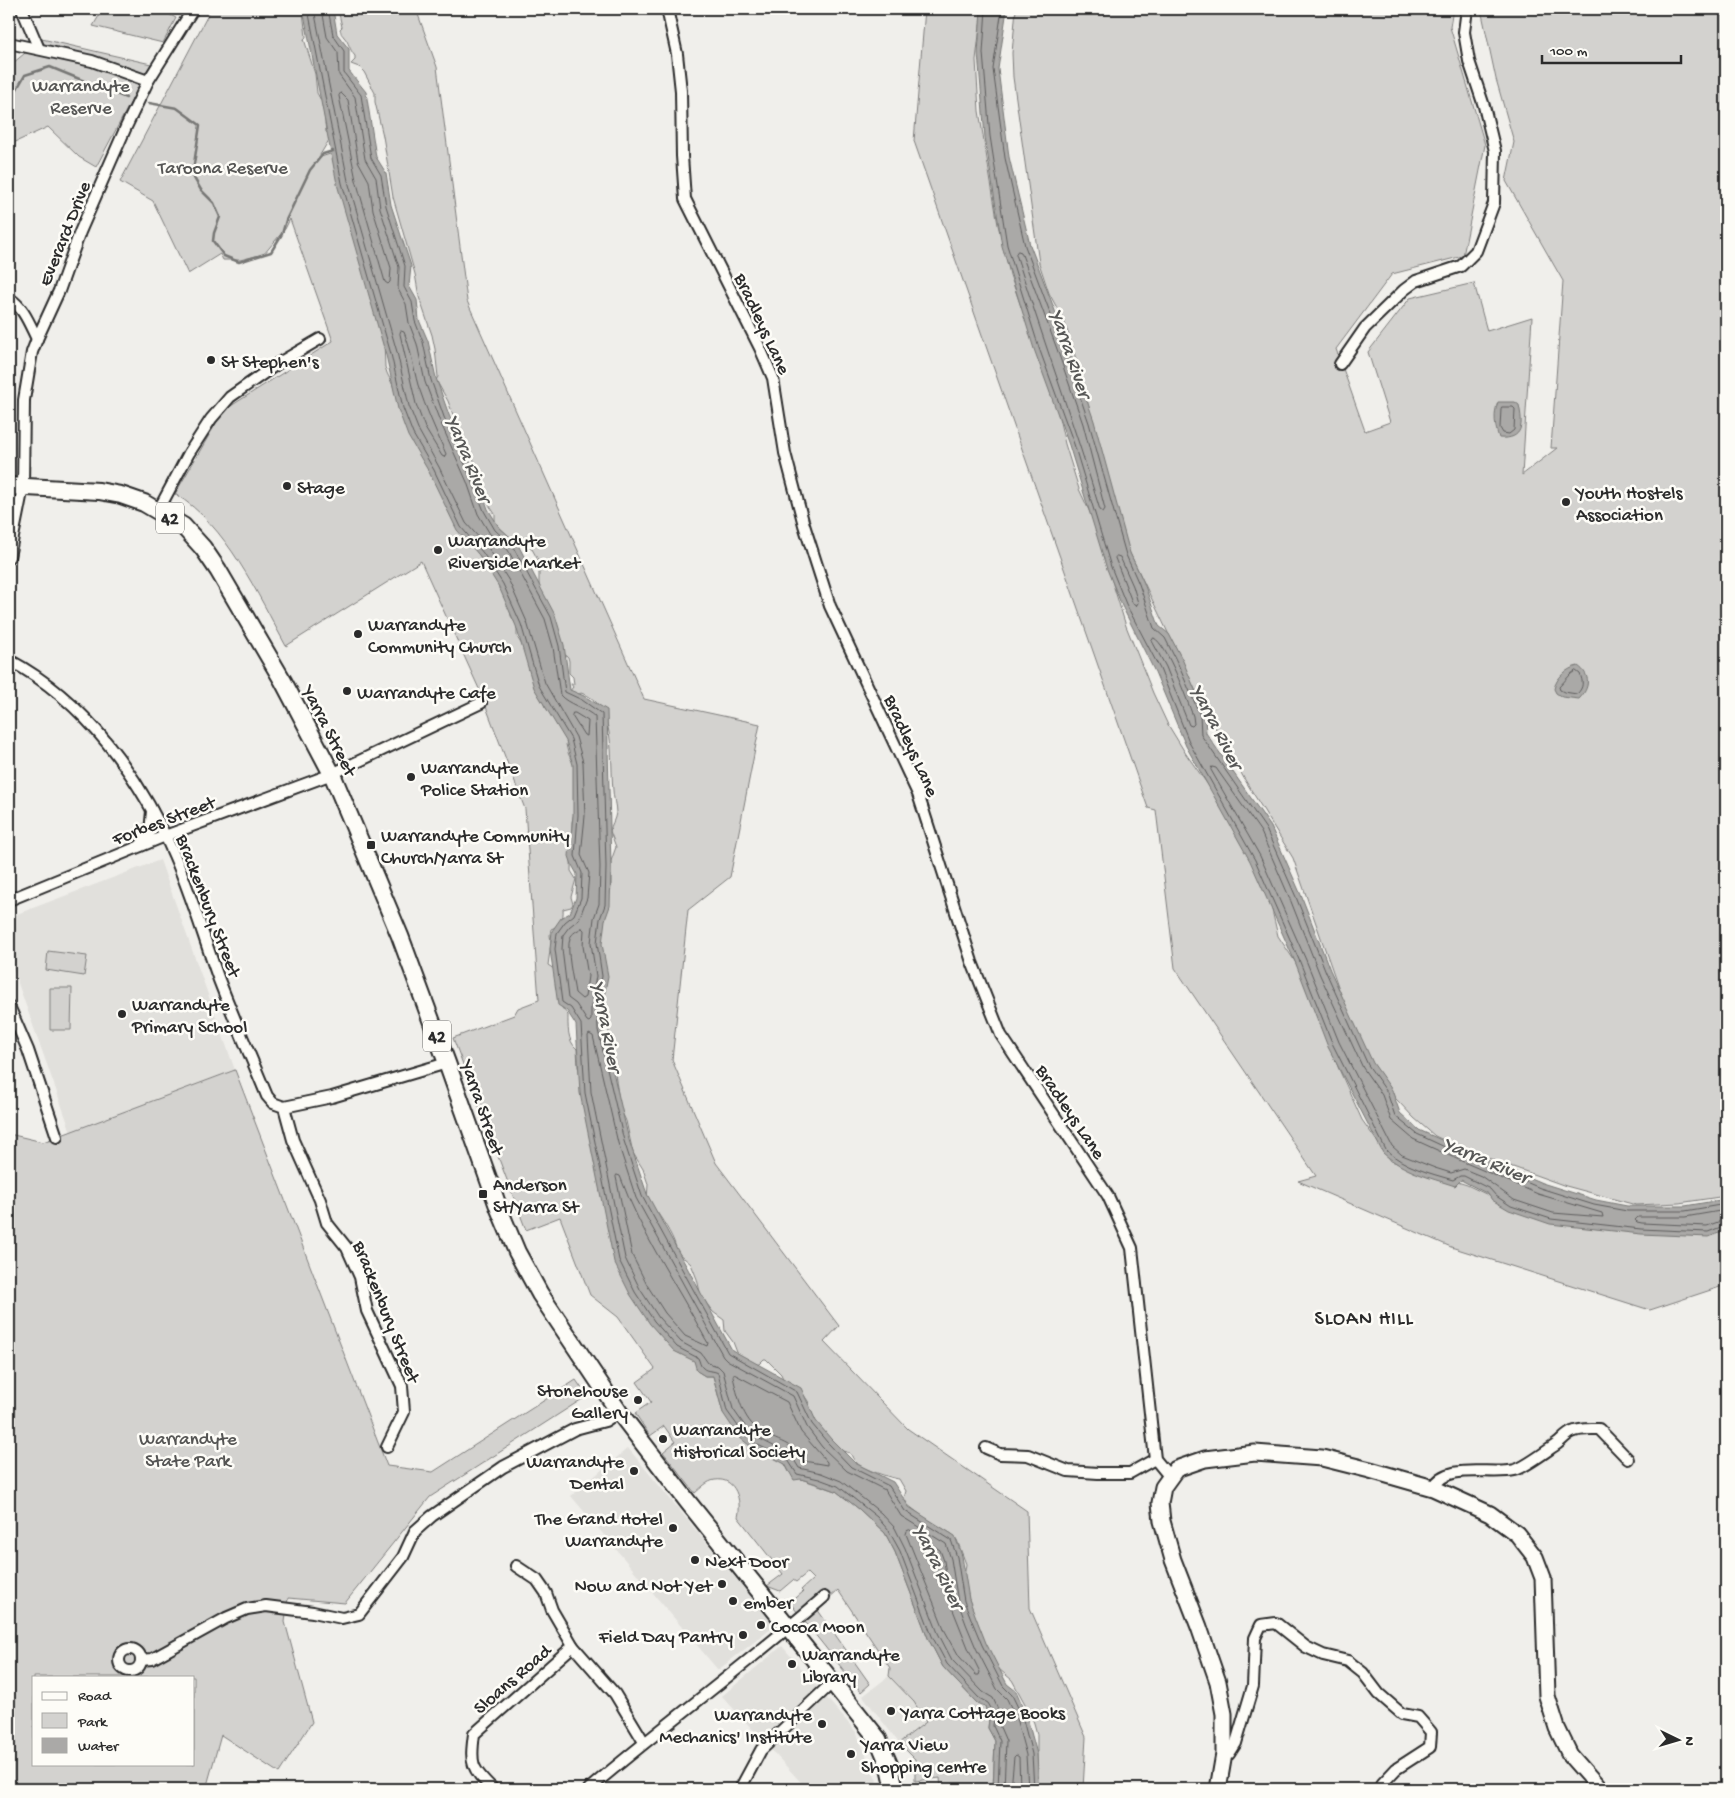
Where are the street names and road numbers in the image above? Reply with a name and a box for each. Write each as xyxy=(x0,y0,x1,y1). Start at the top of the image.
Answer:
street label: Everard Drive xyxy=(35,178,98,290)
street label: Bradleys Lane xyxy=(727,269,794,379)
road number: 42 xyxy=(156,502,184,534)
street label: Yarra Street xyxy=(294,681,362,783)
street label: Bradleys Lane xyxy=(877,691,943,801)
street label: Forbes Street xyxy=(109,791,221,853)
street label: Brackenbury Street xyxy=(169,831,245,983)
road number: 42 xyxy=(423,1020,451,1052)
street label: Yarra Street xyxy=(453,1056,508,1161)
street label: Bradleys Lane xyxy=(1028,1060,1109,1165)
street label: Brackenbury Street xyxy=(345,1237,425,1389)
street label: Sloans Road xyxy=(470,1639,558,1721)

